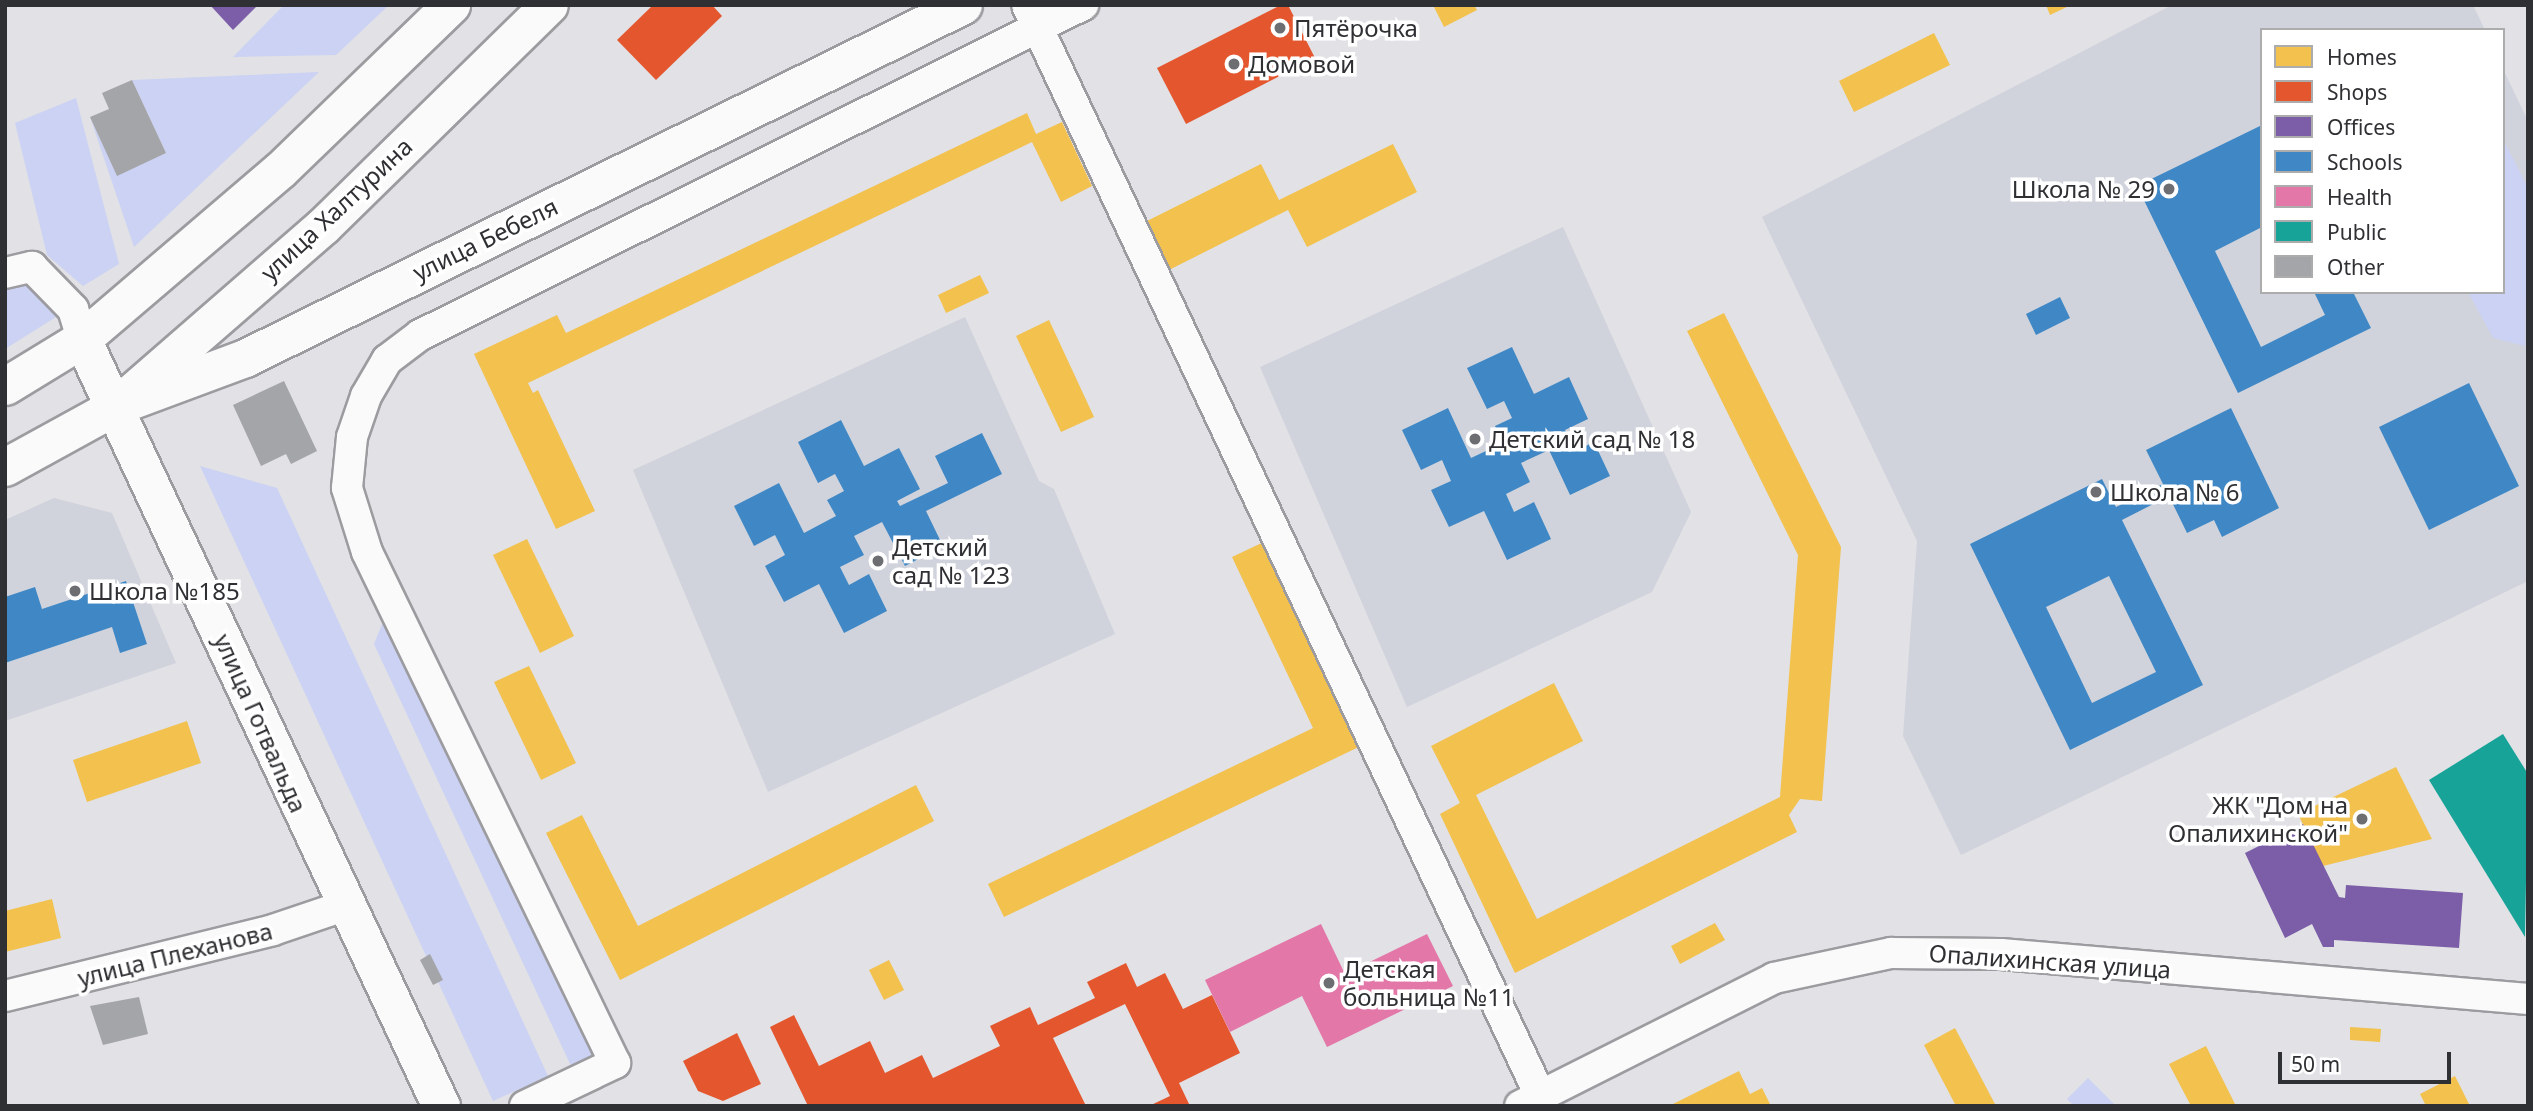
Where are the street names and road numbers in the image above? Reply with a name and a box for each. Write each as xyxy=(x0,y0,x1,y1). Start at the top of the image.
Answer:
street label: улица Халтурина xyxy=(254,131,418,287)
street label: улица Бебеля xyxy=(408,191,562,287)
street label: улица Готвальда xyxy=(209,629,313,817)
street label: улица Плеханова xyxy=(75,916,275,992)
street label: Опалихинская улица xyxy=(1928,938,2172,984)

